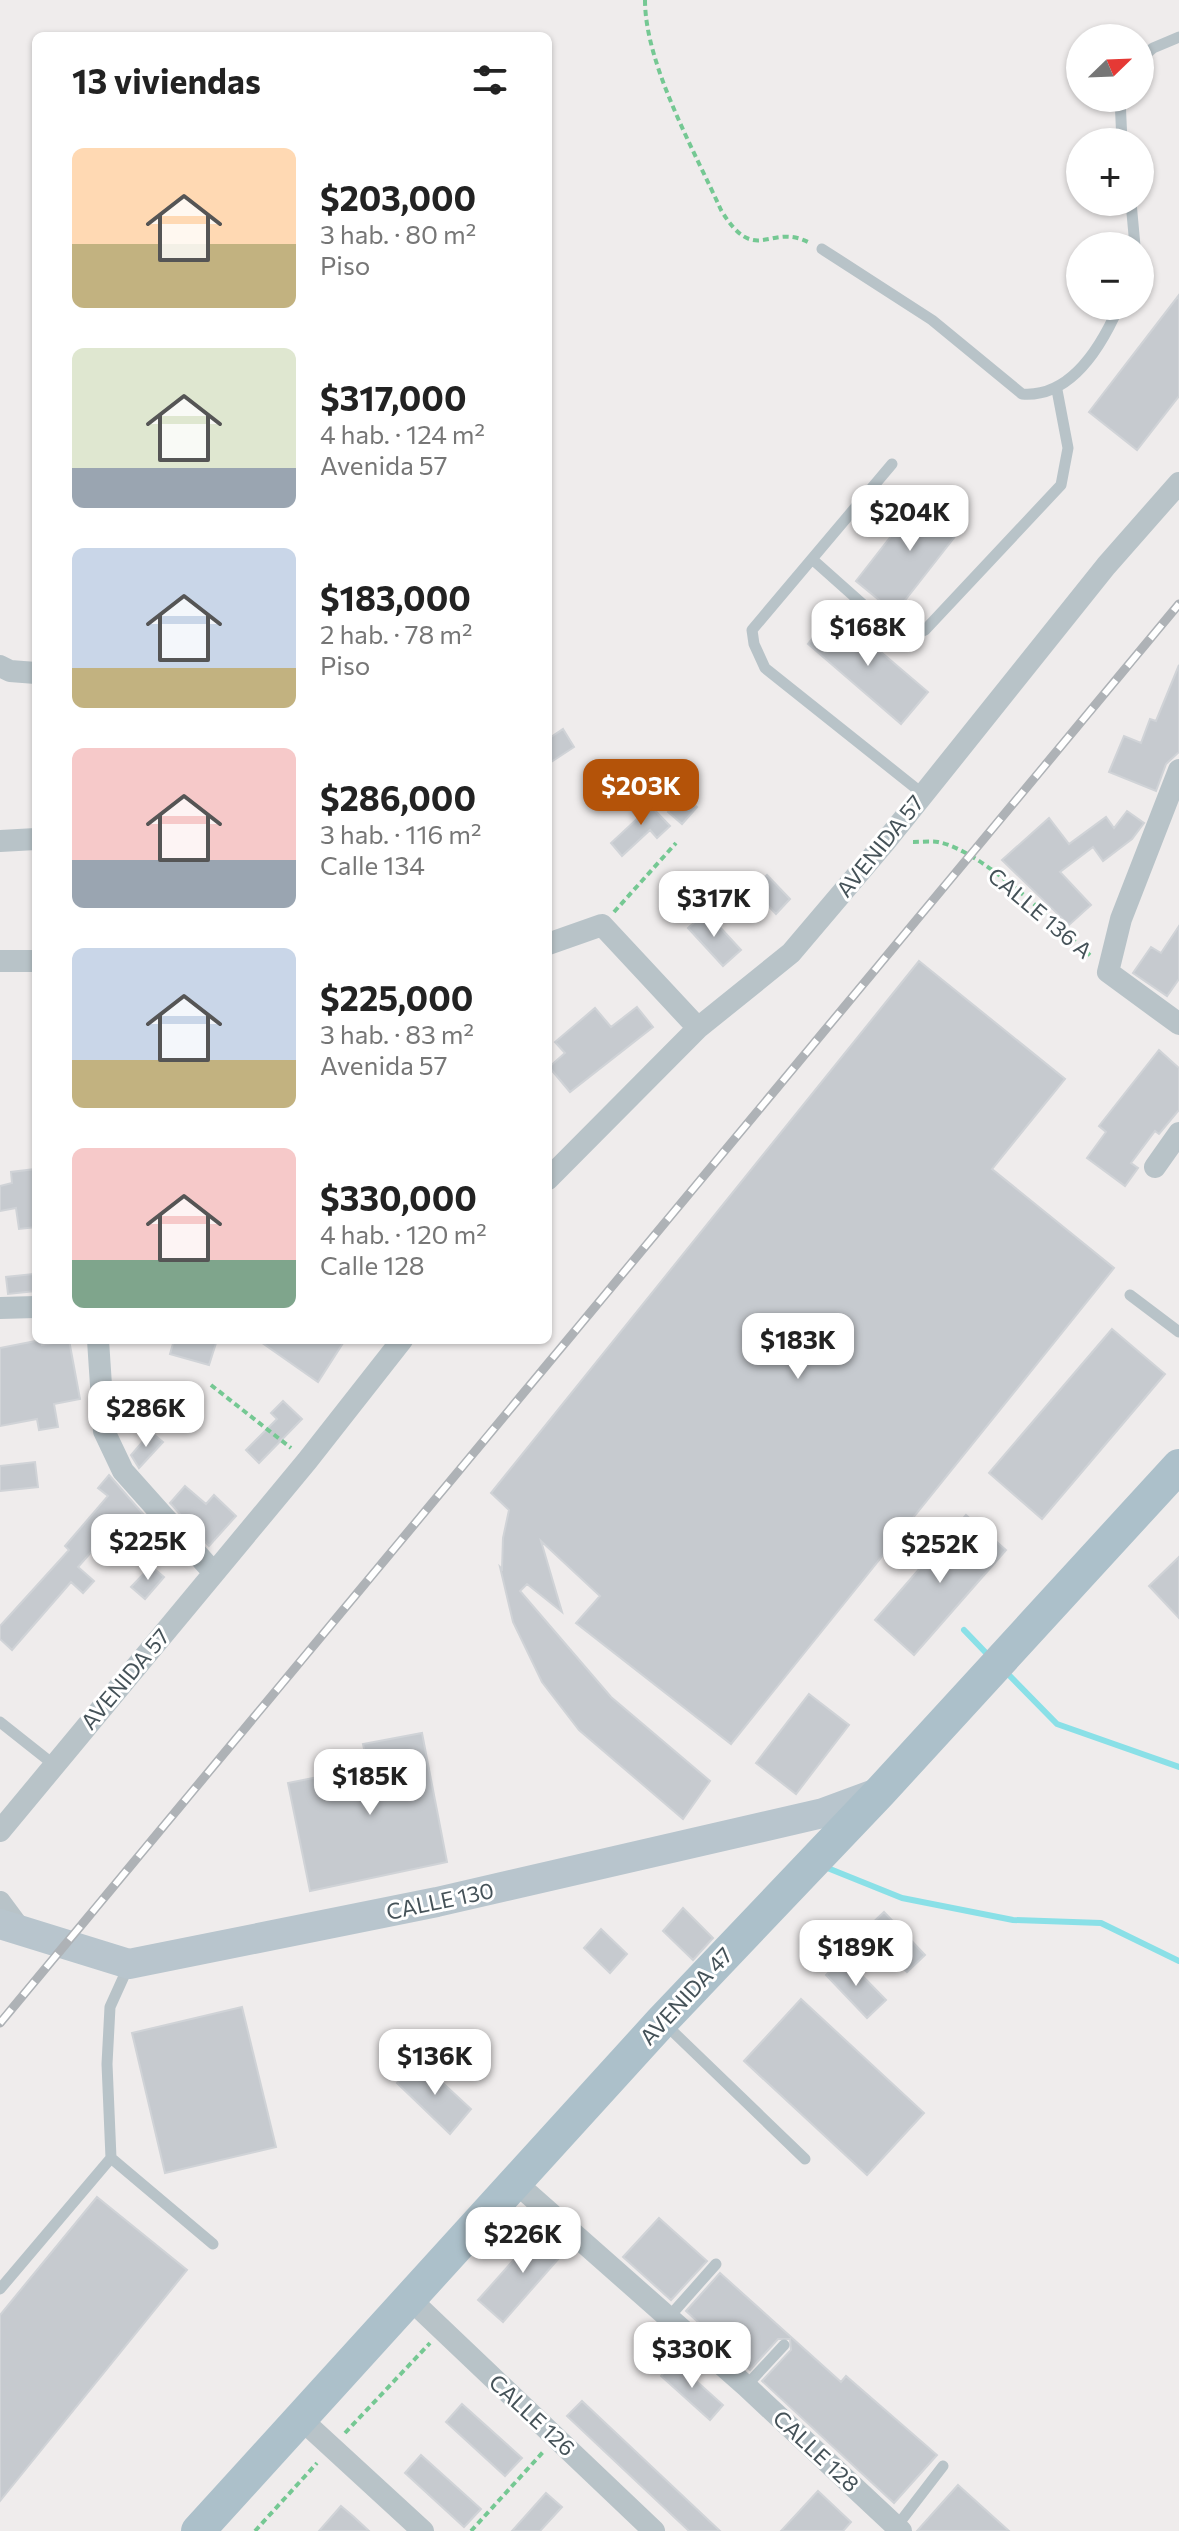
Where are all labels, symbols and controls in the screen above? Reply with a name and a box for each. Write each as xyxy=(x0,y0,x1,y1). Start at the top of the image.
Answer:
north arrow xyxy=(1066,24,1154,112)
map controls xyxy=(1066,24,1154,320)
icon: filters xyxy=(468,58,512,102)
text: 13 viviendas xyxy=(72,59,261,101)
button: + xyxy=(1066,128,1154,216)
text: $203,000 xyxy=(320,176,476,218)
icon: home xyxy=(136,180,232,276)
text: 3 hab. · 80 m² xyxy=(320,218,476,249)
button: − xyxy=(1066,232,1154,320)
text: Piso xyxy=(320,249,370,280)
text: $317,000 xyxy=(320,376,467,418)
icon: home xyxy=(136,380,232,476)
text: 4 hab. · 124 m² xyxy=(320,418,485,449)
text: Avenida 57 xyxy=(320,449,447,480)
pin: $204K xyxy=(854,485,966,553)
text: $204K xyxy=(870,495,950,526)
text: $183,000 xyxy=(320,576,471,618)
icon: home xyxy=(136,580,232,676)
pin: $168K xyxy=(812,600,924,668)
text: $168K xyxy=(830,610,907,641)
text: 2 hab. · 78 m² xyxy=(320,618,472,649)
text: Piso xyxy=(320,649,370,680)
pin: $203K xyxy=(585,759,697,827)
text: $203K xyxy=(601,769,681,800)
text: $286,000 xyxy=(320,776,476,818)
icon: home xyxy=(136,780,232,876)
street label: AVENIDA 57 xyxy=(830,789,929,902)
text: 3 hab. · 116 m² xyxy=(320,818,481,849)
text: Calle 134 xyxy=(320,849,425,880)
street label: CALLE 136 A xyxy=(983,861,1098,964)
pin: $317K xyxy=(658,871,770,939)
text: $317K xyxy=(677,881,751,912)
text: $225,000 xyxy=(320,976,473,1018)
icon: home xyxy=(136,980,232,1076)
text: 3 hab. · 83 m² xyxy=(320,1018,474,1049)
text: Avenida 57 xyxy=(320,1049,447,1080)
text: $330,000 xyxy=(320,1176,477,1218)
icon: home xyxy=(136,1180,232,1276)
text: 4 hab. · 120 m² xyxy=(320,1218,487,1249)
text: Calle 128 xyxy=(320,1249,425,1280)
pin: $183K xyxy=(742,1313,854,1381)
text: $183K xyxy=(760,1323,836,1354)
pin: $286K xyxy=(90,1381,202,1449)
text: $286K xyxy=(106,1391,186,1422)
pin: $225K xyxy=(92,1514,204,1582)
pin: $252K xyxy=(884,1517,996,1585)
text: $225K xyxy=(109,1524,187,1555)
text: $252K xyxy=(901,1527,979,1558)
street label: AVENIDA 57 xyxy=(75,1623,175,1735)
pin: $185K xyxy=(314,1749,426,1817)
text: $185K xyxy=(332,1759,408,1790)
street label: CALLE 130 xyxy=(384,1876,496,1925)
pin: $189K xyxy=(800,1920,912,1988)
text: $189K xyxy=(818,1930,895,1961)
street label: AVENIDA 47 xyxy=(634,1941,738,2050)
pin: $136K xyxy=(379,2029,491,2097)
text: $136K xyxy=(397,2039,473,2070)
pin: $226K xyxy=(467,2207,579,2275)
text: $226K xyxy=(484,2217,562,2248)
pin: $330K xyxy=(636,2322,748,2390)
text: $330K xyxy=(652,2332,732,2363)
street label: CALLE 126 xyxy=(484,2368,581,2461)
street label: CALLE 128 xyxy=(768,2404,865,2497)

